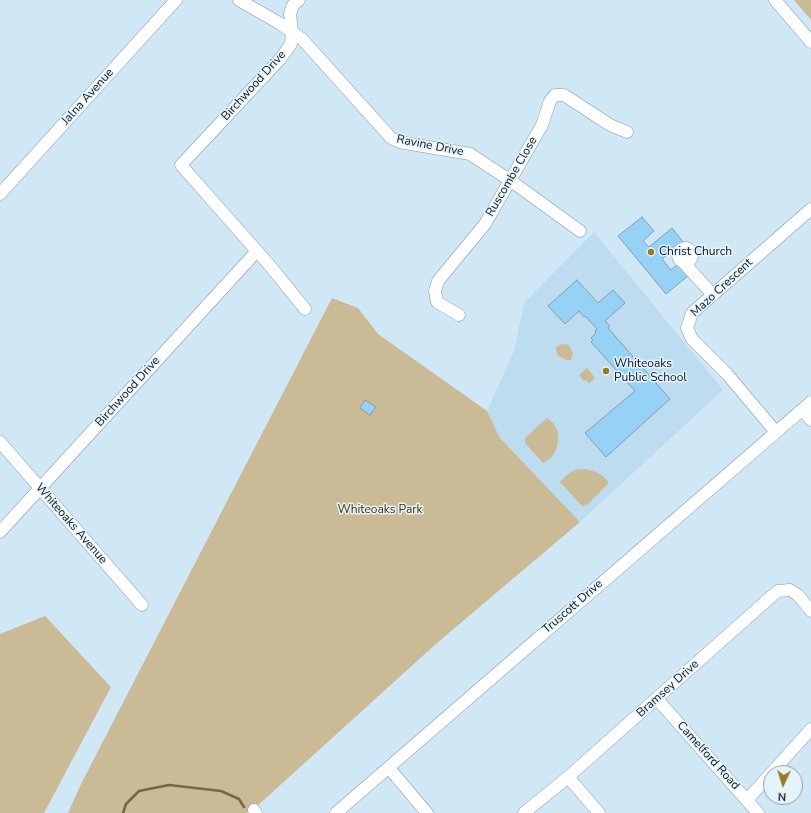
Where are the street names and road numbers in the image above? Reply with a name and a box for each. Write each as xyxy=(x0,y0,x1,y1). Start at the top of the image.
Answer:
street label: Birchwood Drive xyxy=(219,48,289,124)
street label: Jalna Avenue xyxy=(59,66,117,128)
street label: Ravine Drive xyxy=(395,132,465,160)
street label: Ruscombe Close xyxy=(483,135,541,219)
street label: Mazo Crescent xyxy=(688,256,756,320)
street label: Birchwood Drive xyxy=(93,354,163,430)
street label: Whiteoaks Avenue xyxy=(32,481,110,567)
street label: Truscott Drive xyxy=(540,577,606,637)
street label: Bramsey Drive xyxy=(634,657,702,721)
street label: Camelford Road xyxy=(674,719,742,793)

